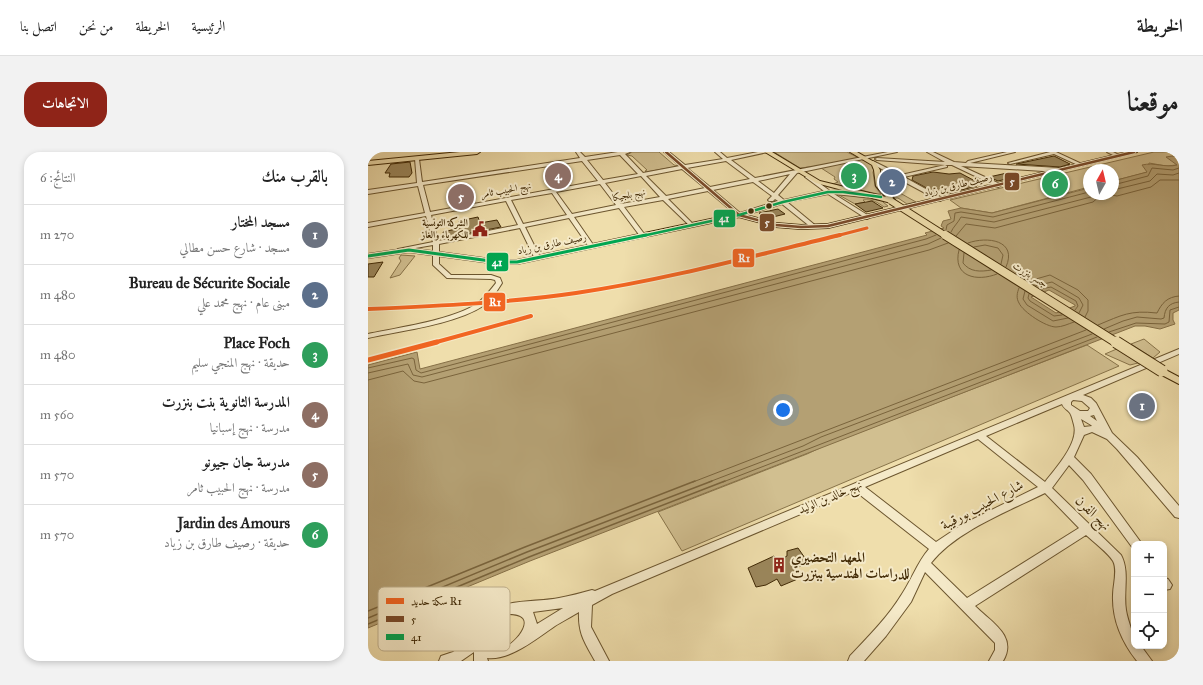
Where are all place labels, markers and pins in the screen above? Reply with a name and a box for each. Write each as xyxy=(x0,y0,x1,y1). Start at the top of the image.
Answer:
pin: 4 xyxy=(545,161,571,191)
pin: 3 xyxy=(841,161,867,191)
pin: 2 xyxy=(879,167,905,197)
pin: 6 xyxy=(1042,169,1068,199)
pin: 5 xyxy=(448,182,474,212)
unlabelled marker xyxy=(764,201,774,211)
unlabelled marker xyxy=(746,206,756,216)
place label: الشركة التونسية للكهرباء والغاز xyxy=(420,216,468,241)
public building icon: الشركة التونسية للكهرباء والغاز xyxy=(471,220,489,238)
pin: 1 xyxy=(1129,391,1155,421)
place label: المعهد التحضيري للدراسات الهندسية ببنزرت xyxy=(791,549,909,582)
building icon: المعهد التحضيري للدراسات الهندسية ببنزرت xyxy=(770,556,788,574)

